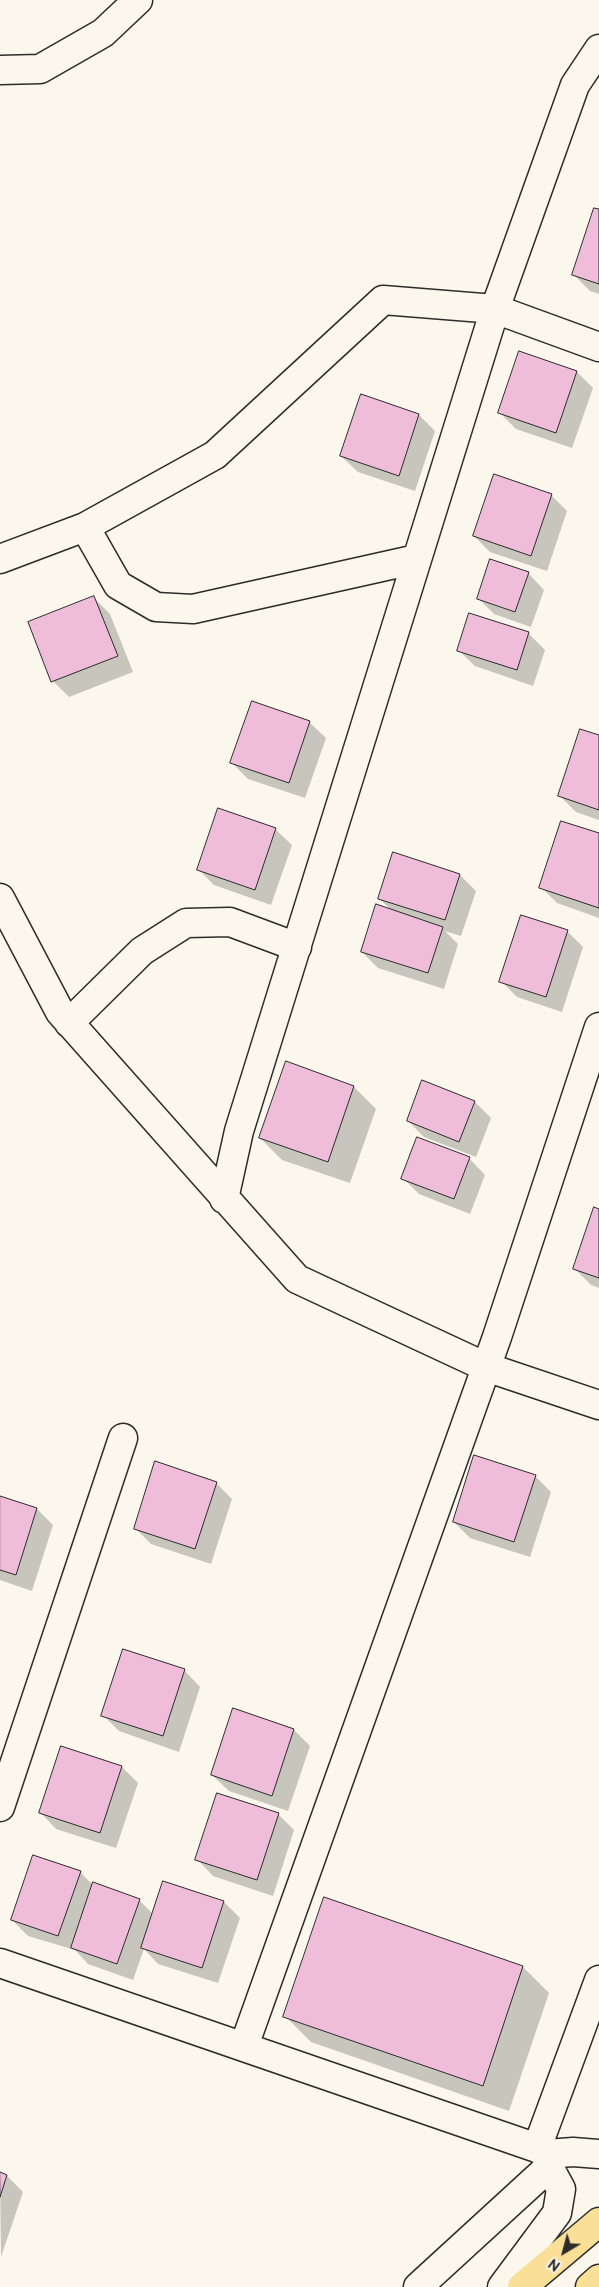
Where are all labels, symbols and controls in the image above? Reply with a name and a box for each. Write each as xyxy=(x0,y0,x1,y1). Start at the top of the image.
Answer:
north arrow xyxy=(539,2227,589,2277)
text: N xyxy=(545,2254,564,2274)

